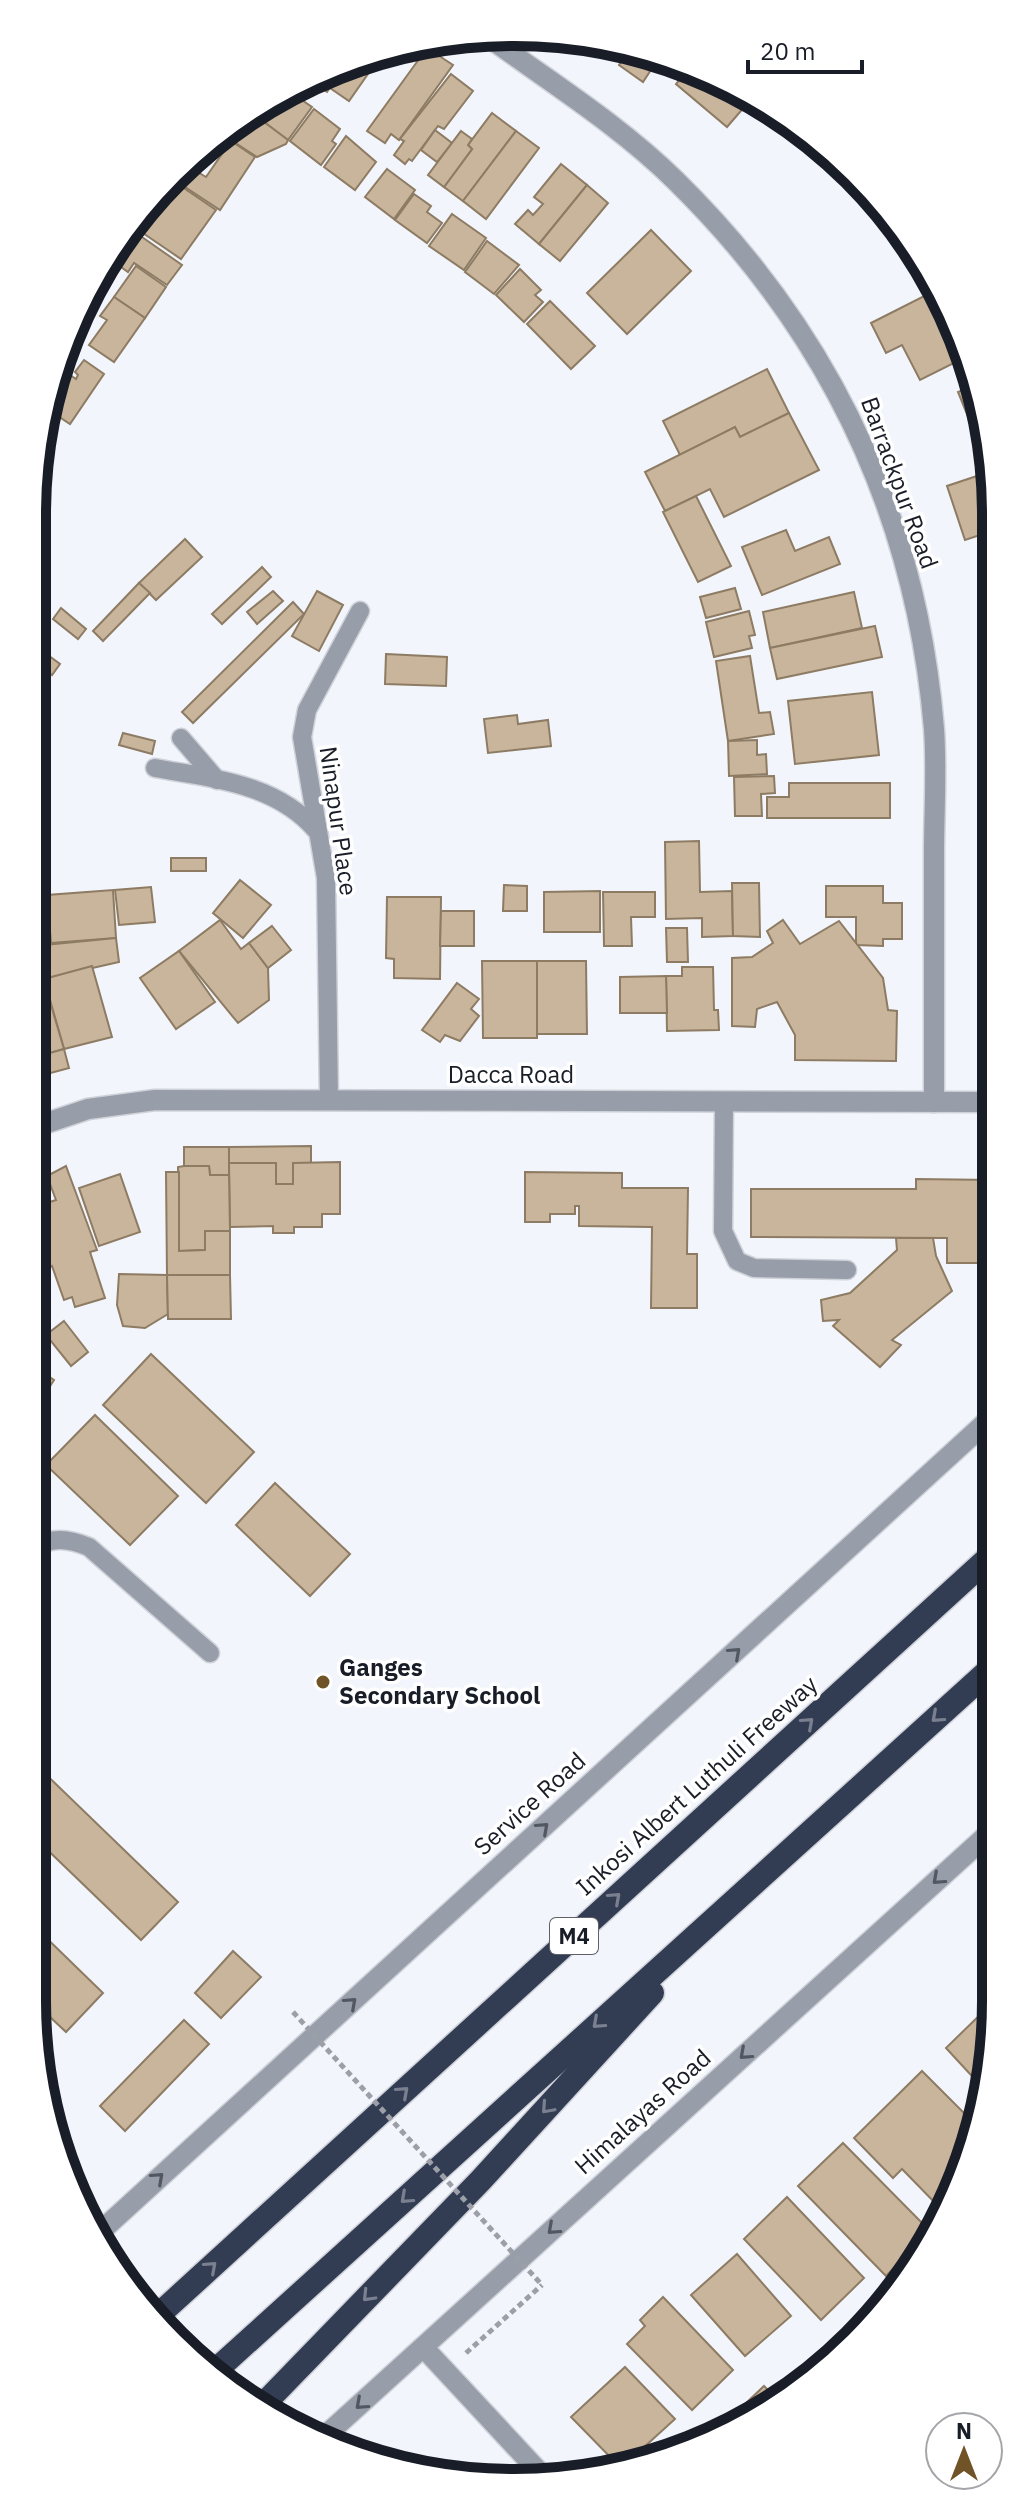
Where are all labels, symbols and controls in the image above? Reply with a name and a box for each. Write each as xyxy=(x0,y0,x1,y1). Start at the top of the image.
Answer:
scale bar xyxy=(748,24,862,74)
text: 20 m xyxy=(760,35,815,67)
street label: Barrackpur Road xyxy=(854,392,946,573)
street label: Ninapur Place xyxy=(313,744,365,898)
street label: Dacca Road xyxy=(448,1058,574,1090)
one-way arrow xyxy=(725,1648,740,1662)
place label: Ganges Secondary School xyxy=(339,1651,540,1711)
street label: Inkosi Albert Luthuli Freeway xyxy=(569,1668,824,1902)
marker: Ganges Secondary School xyxy=(314,1673,332,1691)
one-way arrow xyxy=(932,1708,946,1723)
one-way arrow xyxy=(798,1718,813,1732)
street label: Service Road xyxy=(467,1745,592,1862)
one-way arrow xyxy=(533,1824,548,1838)
one-way arrow xyxy=(932,1870,947,1884)
one-way arrow xyxy=(606,1893,621,1908)
road number: M4 xyxy=(550,1918,598,1954)
one-way arrow xyxy=(341,1999,356,2013)
one-way arrow xyxy=(593,2013,608,2027)
street label: Himalayas Road xyxy=(567,2042,717,2181)
one-way arrow xyxy=(740,2044,755,2059)
one-way arrow xyxy=(393,2087,408,2102)
one-way arrow xyxy=(543,2098,557,2113)
one-way arrow xyxy=(149,2174,164,2188)
one-way arrow xyxy=(401,2188,415,2203)
one-way arrow xyxy=(548,2220,563,2234)
one-way arrow xyxy=(201,2263,216,2277)
one-way arrow xyxy=(363,2287,377,2301)
one-way arrow xyxy=(356,2395,371,2409)
north arrow xyxy=(924,2411,1004,2491)
text: N xyxy=(956,2416,972,2445)

